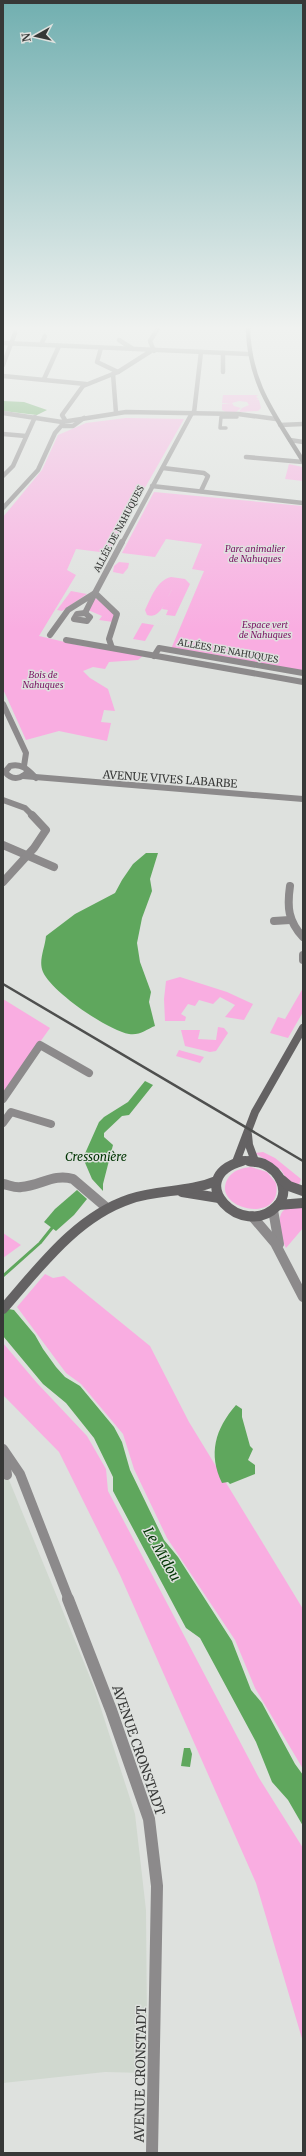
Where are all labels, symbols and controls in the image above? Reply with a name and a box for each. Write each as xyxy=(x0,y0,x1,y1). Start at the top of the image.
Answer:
north arrow xyxy=(16,16,56,56)
text: N xyxy=(19,32,34,43)
street label: ALLÉE DE NAHUQUES xyxy=(90,482,146,575)
park label: Parc animalier de Nahuques xyxy=(225,543,285,564)
park label: Espace vert de Nahuques xyxy=(239,619,292,640)
street label: ALLÉES DE NAHUQUES xyxy=(176,635,280,665)
park label: Bois de Nahuques xyxy=(23,669,64,690)
street label: AVENUE VIVES LABARBE xyxy=(101,767,238,791)
water label: Cressonière xyxy=(65,1149,127,1164)
water label: Le Midou xyxy=(139,1524,185,1584)
street label: AVENUE CRONSTADT xyxy=(108,1682,169,1818)
street label: AVENUE CRONSTADT xyxy=(131,2006,150,2144)

